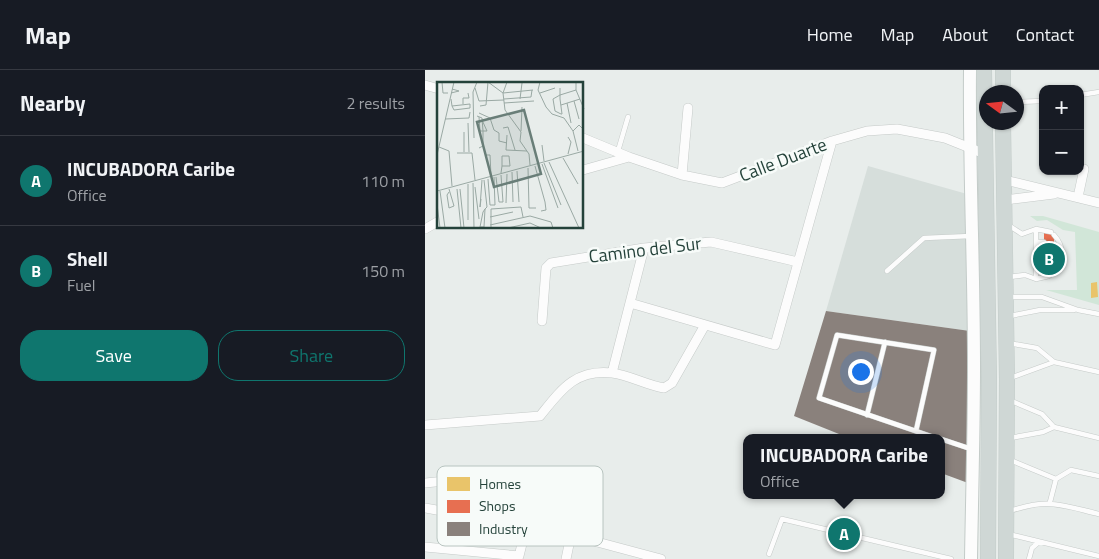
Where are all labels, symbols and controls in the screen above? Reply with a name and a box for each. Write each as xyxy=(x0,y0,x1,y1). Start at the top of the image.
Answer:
text: Map xyxy=(25,17,71,53)
text: Home xyxy=(807,21,853,48)
text: Map xyxy=(881,21,914,48)
text: About xyxy=(942,21,988,48)
text: Contact xyxy=(1016,21,1074,48)
inset map xyxy=(437,82,584,229)
north arrow xyxy=(979,85,1024,130)
map controls xyxy=(1039,85,1084,175)
button: + xyxy=(1039,85,1084,130)
text: Nearby xyxy=(20,87,85,119)
text: 2 results xyxy=(346,91,405,115)
street label: Calle Duarte xyxy=(735,130,831,189)
button: − xyxy=(1039,130,1084,175)
text: INCUBADORA Caribe xyxy=(67,154,235,183)
text: A xyxy=(31,169,41,193)
text: 110 m xyxy=(361,169,405,193)
text: Office xyxy=(67,183,107,207)
street label: Camino del Sur xyxy=(587,229,703,270)
pin: B xyxy=(1033,240,1065,278)
text: Shell xyxy=(67,244,108,273)
text: B xyxy=(31,259,41,283)
text: 150 m xyxy=(361,259,405,283)
text: Fuel xyxy=(67,273,95,297)
button: Save xyxy=(20,330,208,381)
button: Share xyxy=(218,330,405,381)
your location xyxy=(848,359,874,385)
popup xyxy=(743,434,945,499)
text: INCUBADORA Caribe xyxy=(760,440,928,469)
legend xyxy=(437,466,603,546)
text: Office xyxy=(760,469,800,493)
text: Homes xyxy=(479,473,521,494)
text: Shops xyxy=(479,495,515,516)
pin: A xyxy=(828,515,860,553)
text: Industry xyxy=(479,518,528,539)

